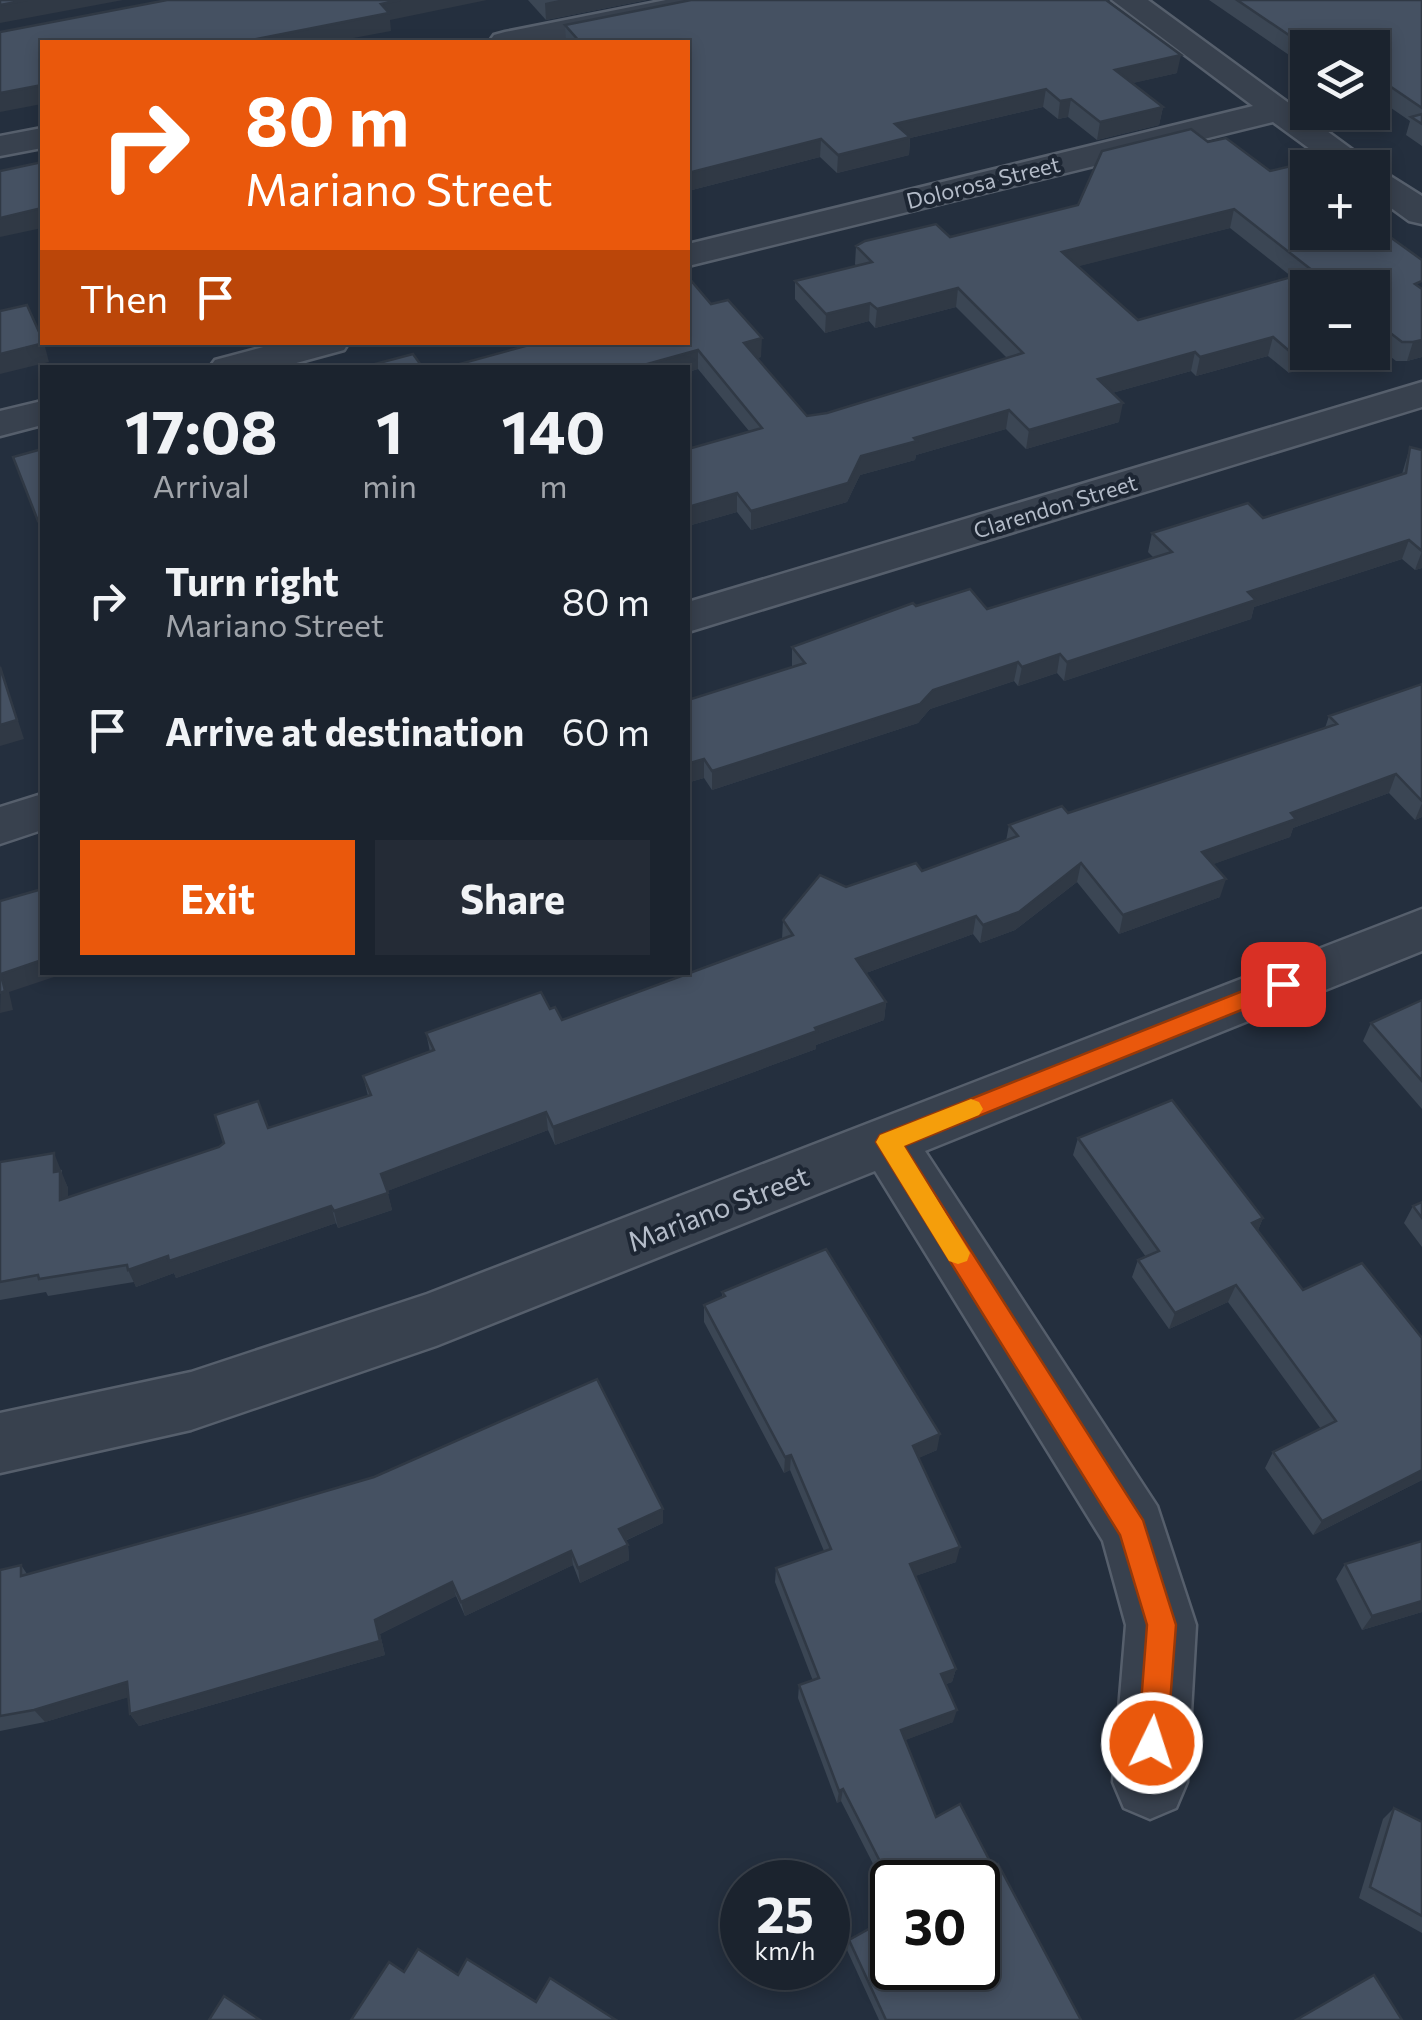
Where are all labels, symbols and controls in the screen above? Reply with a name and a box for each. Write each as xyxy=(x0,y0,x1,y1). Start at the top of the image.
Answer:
map controls xyxy=(1290,30,1390,370)
button: layers xyxy=(1290,30,1390,130)
text: 80 m xyxy=(245,75,409,160)
icon: right xyxy=(80,80,210,210)
street label: Dolorosa Street xyxy=(903,150,1063,214)
button: + xyxy=(1290,150,1390,250)
text: Mariano Street xyxy=(245,160,553,215)
icon: arrive xyxy=(188,270,243,325)
button: − xyxy=(1290,270,1390,370)
text: Then xyxy=(80,274,168,321)
text: 17:08 xyxy=(125,393,278,466)
text: 1 xyxy=(376,393,403,466)
text: 140 xyxy=(501,393,605,466)
text: Arrival xyxy=(153,465,250,505)
text: min xyxy=(362,465,417,505)
text: m xyxy=(539,465,567,505)
street label: Clarendon Street xyxy=(970,468,1140,544)
text: Turn right xyxy=(165,557,339,604)
icon: right xyxy=(80,573,135,628)
text: 80 m xyxy=(562,577,650,624)
text: Mariano Street xyxy=(165,604,384,644)
icon: arrive xyxy=(80,703,135,758)
text: Arrive at destination xyxy=(165,707,524,754)
text: 60 m xyxy=(562,707,650,754)
button: Exit xyxy=(80,840,355,955)
button: Share xyxy=(375,840,650,955)
pin xyxy=(1241,942,1326,1027)
icon: arrive xyxy=(1256,957,1311,1012)
street label: Mariano Street xyxy=(623,1158,813,1258)
position arrow xyxy=(1100,1691,1204,1795)
speed limit sign: 30 xyxy=(870,1860,1000,1990)
text: 25 xyxy=(756,1882,814,1943)
text: km/h xyxy=(755,1935,815,1965)

